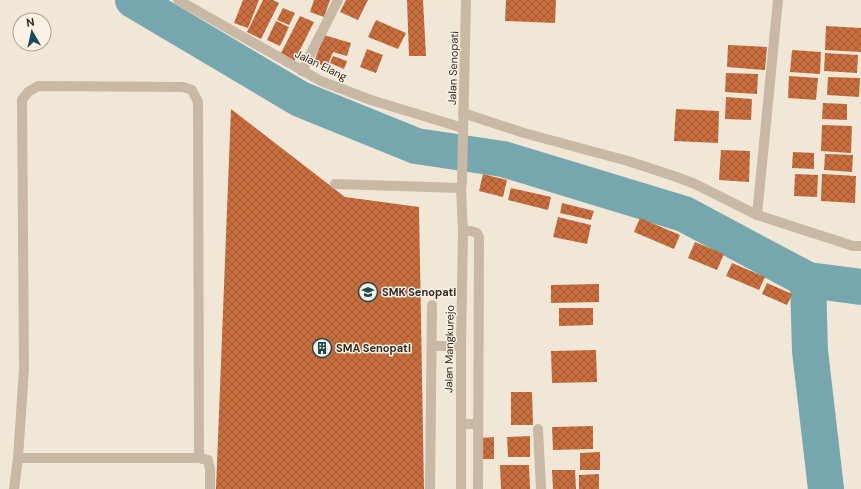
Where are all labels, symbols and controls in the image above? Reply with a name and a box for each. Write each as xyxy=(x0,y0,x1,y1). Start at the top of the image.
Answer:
north arrow xyxy=(12,12,52,52)
text: N xyxy=(25,15,35,30)
street label: Jalan Senopati xyxy=(445,31,461,105)
street label: Jalan Elang xyxy=(293,46,349,84)
school or university icon: SMK Senopati xyxy=(357,281,379,303)
place label: SMK Senopati xyxy=(382,285,456,299)
street label: Jalan Mangkurejo xyxy=(441,305,457,393)
building icon: SMA Senopati xyxy=(311,337,333,359)
place label: SMA Senopati xyxy=(336,341,411,355)

